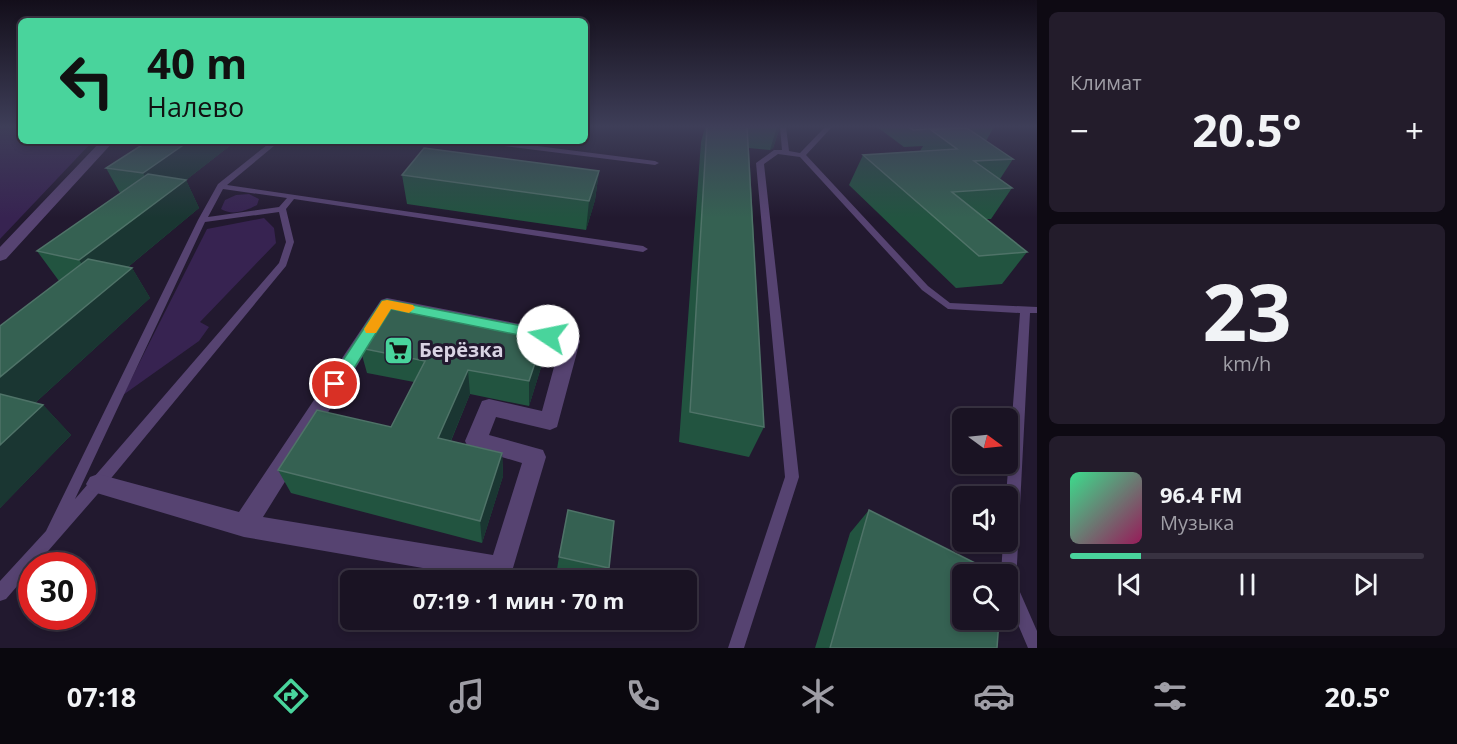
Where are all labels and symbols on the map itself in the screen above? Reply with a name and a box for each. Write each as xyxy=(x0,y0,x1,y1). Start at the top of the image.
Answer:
position arrow xyxy=(516,304,580,368)
supermarket icon: Берёзка xyxy=(382,334,414,366)
place label: Берёзка xyxy=(419,336,504,363)
pin xyxy=(309,358,360,409)
north arrow xyxy=(952,408,1018,474)
speed limit sign: 30 xyxy=(18,552,96,630)

